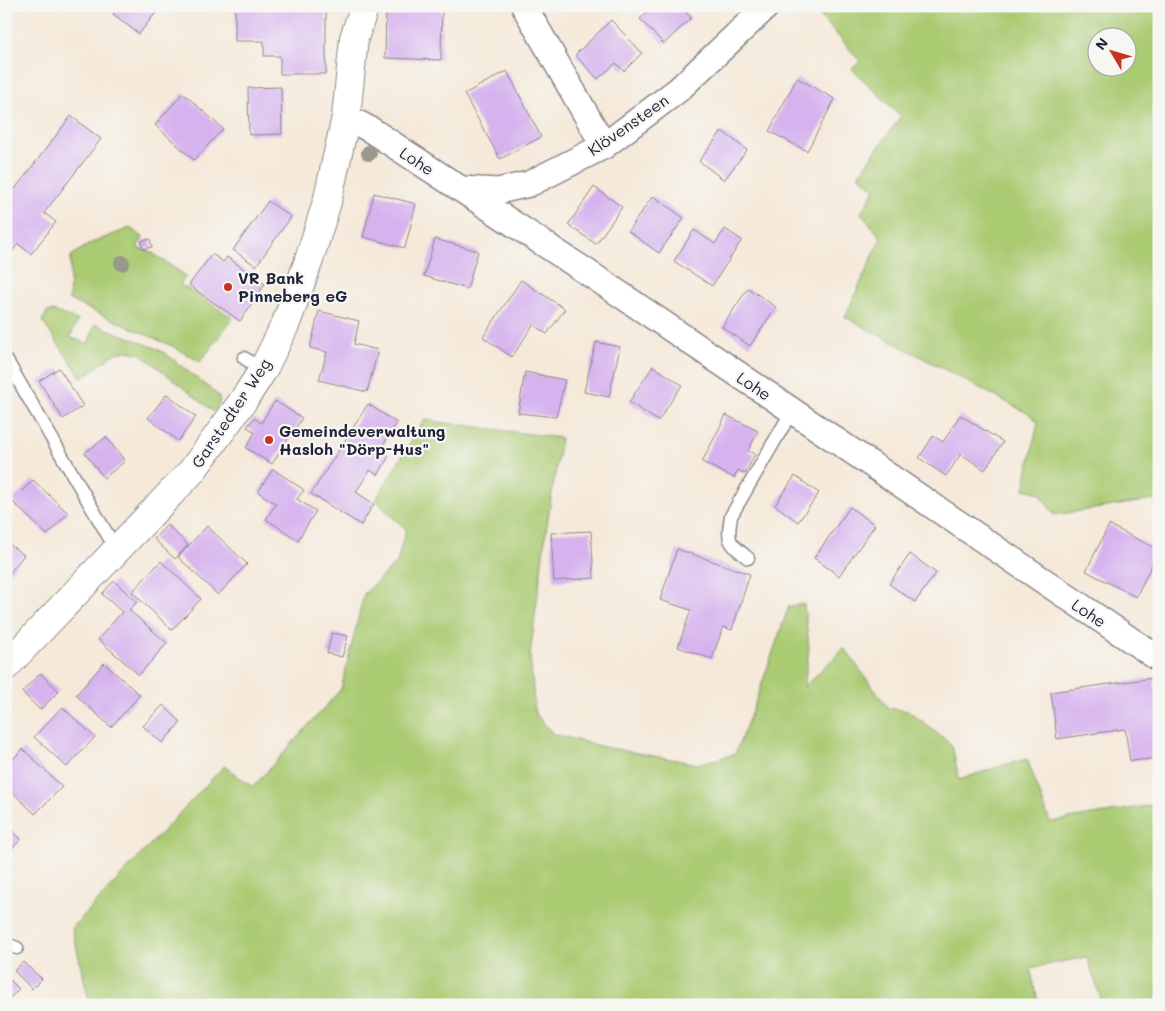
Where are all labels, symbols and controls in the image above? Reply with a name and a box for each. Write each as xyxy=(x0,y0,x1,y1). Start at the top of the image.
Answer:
north arrow xyxy=(1088,28,1138,78)
text: N xyxy=(1091,34,1112,54)
street label: Klövensteen xyxy=(583,89,672,160)
street label: Lohe xyxy=(396,142,438,179)
place label: VR Bank Pinneberg eG xyxy=(238,267,347,306)
marker: VR Bank Pinneberg eG xyxy=(222,281,234,293)
street label: Garstedter Weg xyxy=(186,354,275,472)
street label: Lohe xyxy=(733,367,775,405)
place label: Gemeindeverwaltung Hasloh "Dörp-Hus" xyxy=(279,420,445,459)
marker: Gemeindeverwaltung Hasloh "Dörp-Hus" xyxy=(263,434,275,446)
street label: Lohe xyxy=(1068,594,1110,632)

